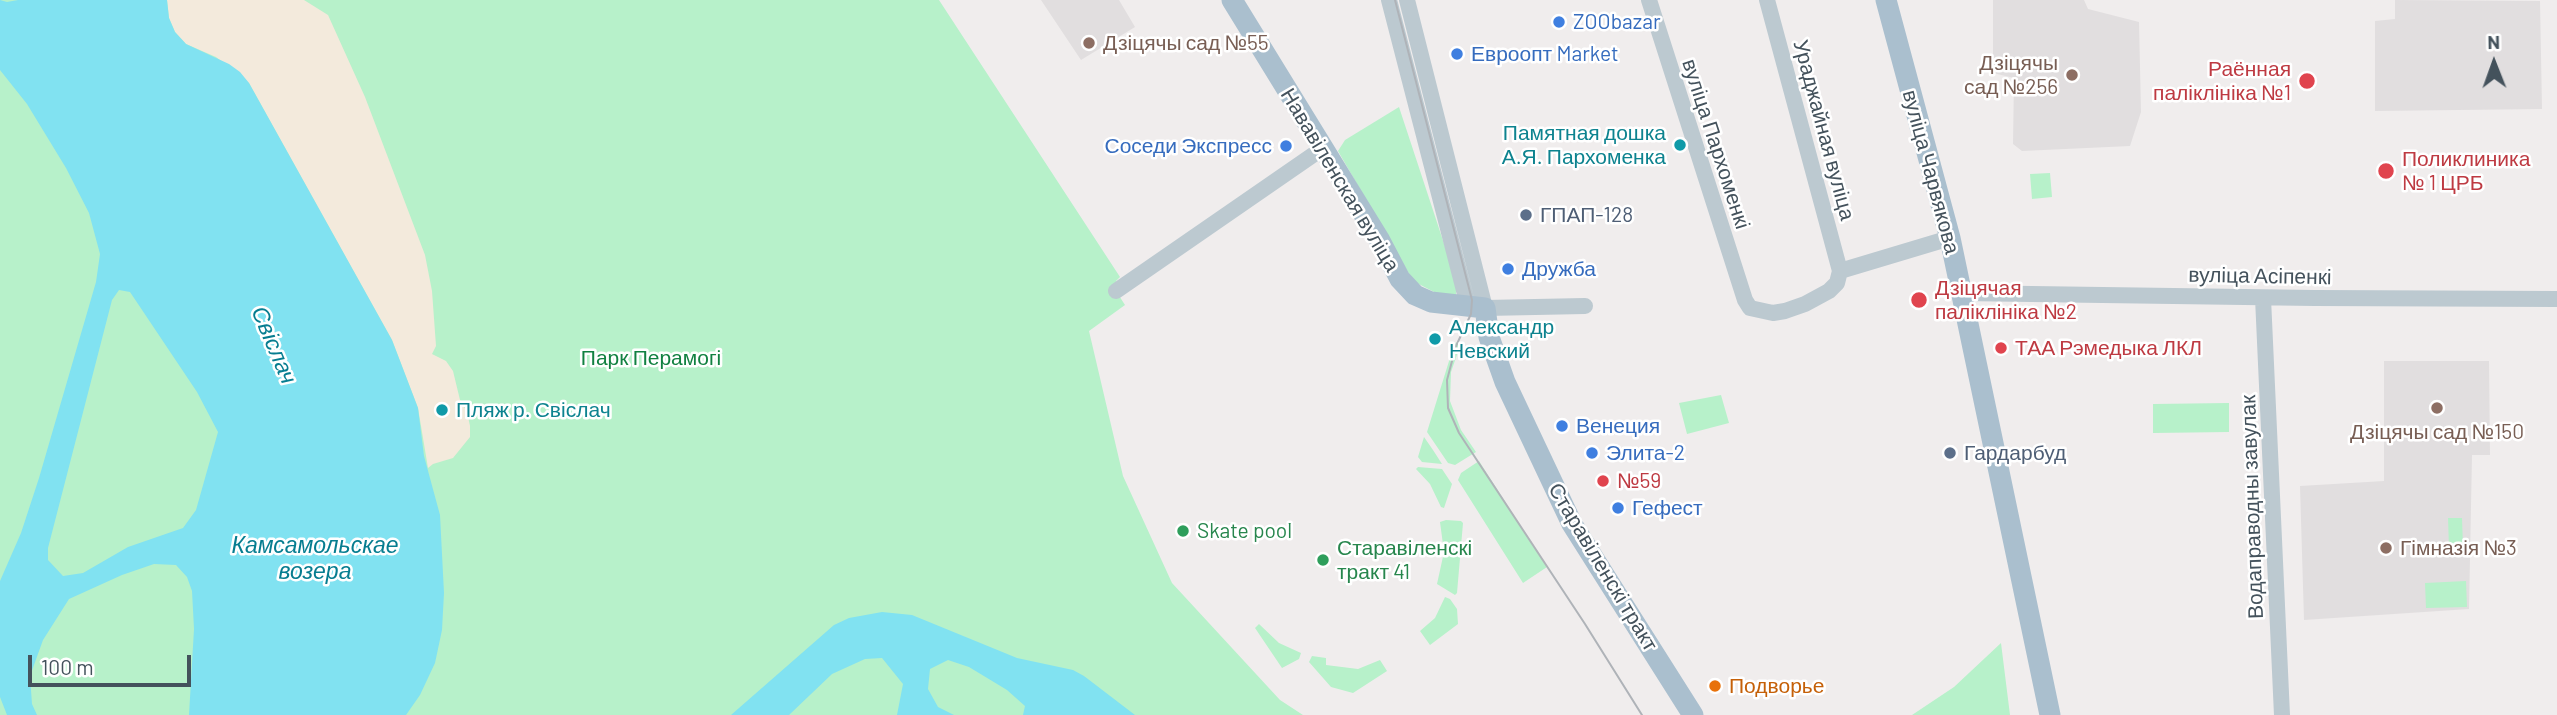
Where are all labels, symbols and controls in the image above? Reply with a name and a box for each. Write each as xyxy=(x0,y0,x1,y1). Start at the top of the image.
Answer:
place label: ZOObazar xyxy=(1573,9,1661,35)
marker: ZOObazar xyxy=(1551,14,1567,30)
north arrow xyxy=(2459,28,2529,98)
place label: Дзіцячы сад №55 xyxy=(1103,30,1269,56)
text: N xyxy=(2487,30,2500,53)
marker: Дзіцячы сад №55 xyxy=(1081,35,1097,51)
street label: Ураджайная вуліца xyxy=(1788,37,1860,223)
place label: Евроопт Market xyxy=(1471,41,1619,67)
marker: Евроопт Market xyxy=(1449,46,1465,62)
place label: Дзіцячы сад №256 xyxy=(1964,50,2058,100)
street label: вуліца Пархоменкі xyxy=(1677,56,1755,232)
place label: Раённая паліклініка №1 xyxy=(2153,56,2291,106)
marker: Дзіцячы сад №256 xyxy=(2064,67,2080,83)
marker: Раённая паліклініка №1 xyxy=(2297,71,2317,91)
street label: Нававіленская вуліца xyxy=(1275,84,1405,276)
street label: вуліца Чарвякова xyxy=(1897,87,1965,257)
place label: Памятная дошка А.Я. Пархоменка xyxy=(1502,120,1666,170)
place label: Соседи Экспресс xyxy=(1105,133,1272,159)
marker: Памятная дошка А.Я. Пархоменка xyxy=(1672,137,1688,153)
marker: Соседи Экспресс xyxy=(1278,138,1294,154)
place label: Поликлиника № 1 ЦРБ xyxy=(2402,146,2530,196)
marker: Поликлиника № 1 ЦРБ xyxy=(2376,161,2396,181)
place label: ГПАП-128 xyxy=(1540,202,1633,228)
marker: ГПАП-128 xyxy=(1518,207,1534,223)
place label: Дружба xyxy=(1522,256,1596,282)
marker: Дружба xyxy=(1500,261,1516,277)
street label: вуліца Асіпенкі xyxy=(2188,262,2332,290)
place label: Дзіцячая паліклініка №2 xyxy=(1935,275,2077,325)
marker: Дзіцячая паліклініка №2 xyxy=(1909,290,1929,310)
water label: Свіслач xyxy=(245,302,303,388)
place label: Александр Невский xyxy=(1449,314,1554,364)
marker: Александр Невский xyxy=(1427,331,1443,347)
place label: ТАА Рэмедыка ЛКЛ xyxy=(2015,335,2202,361)
marker: ТАА Рэмедыка ЛКЛ xyxy=(1993,340,2009,356)
park label: Парк Перамогі xyxy=(581,345,721,371)
street label: Водаправодны завулак xyxy=(2235,394,2269,620)
place label: Пляж р. Свіслач xyxy=(456,397,611,423)
marker: Дзіцячы сад №150 xyxy=(2429,400,2445,416)
marker: Пляж р. Свіслач xyxy=(434,402,450,418)
place label: Венеция xyxy=(1576,413,1660,439)
marker: Венеция xyxy=(1554,418,1570,434)
place label: Дзіцячы сад №150 xyxy=(2350,419,2524,445)
place label: Элита-2 xyxy=(1606,440,1685,466)
place label: Гардарбуд xyxy=(1964,440,2066,466)
marker: Элита-2 xyxy=(1584,445,1600,461)
marker: Гардарбуд xyxy=(1942,445,1958,461)
place label: №59 xyxy=(1617,468,1661,494)
marker: №59 xyxy=(1595,473,1611,489)
street label: Старавіленскі тракт xyxy=(1543,478,1663,656)
place label: Гефест xyxy=(1632,495,1703,521)
marker: Гефест xyxy=(1610,500,1626,516)
place label: Skate pool xyxy=(1197,518,1292,544)
marker: Skate pool xyxy=(1175,523,1191,539)
water label: Камсамольскае возера xyxy=(231,531,399,585)
place label: Старавіленскі тракт 41 xyxy=(1337,535,1472,585)
place label: Гімназія №3 xyxy=(2400,535,2517,561)
marker: Гімназія №3 xyxy=(2378,540,2394,556)
marker: Старавіленскі тракт 41 xyxy=(1315,552,1331,568)
scale bar xyxy=(32,642,194,686)
text: 100 m xyxy=(41,654,94,679)
place label: Подворье xyxy=(1729,673,1824,699)
marker: Подворье xyxy=(1707,678,1723,694)

